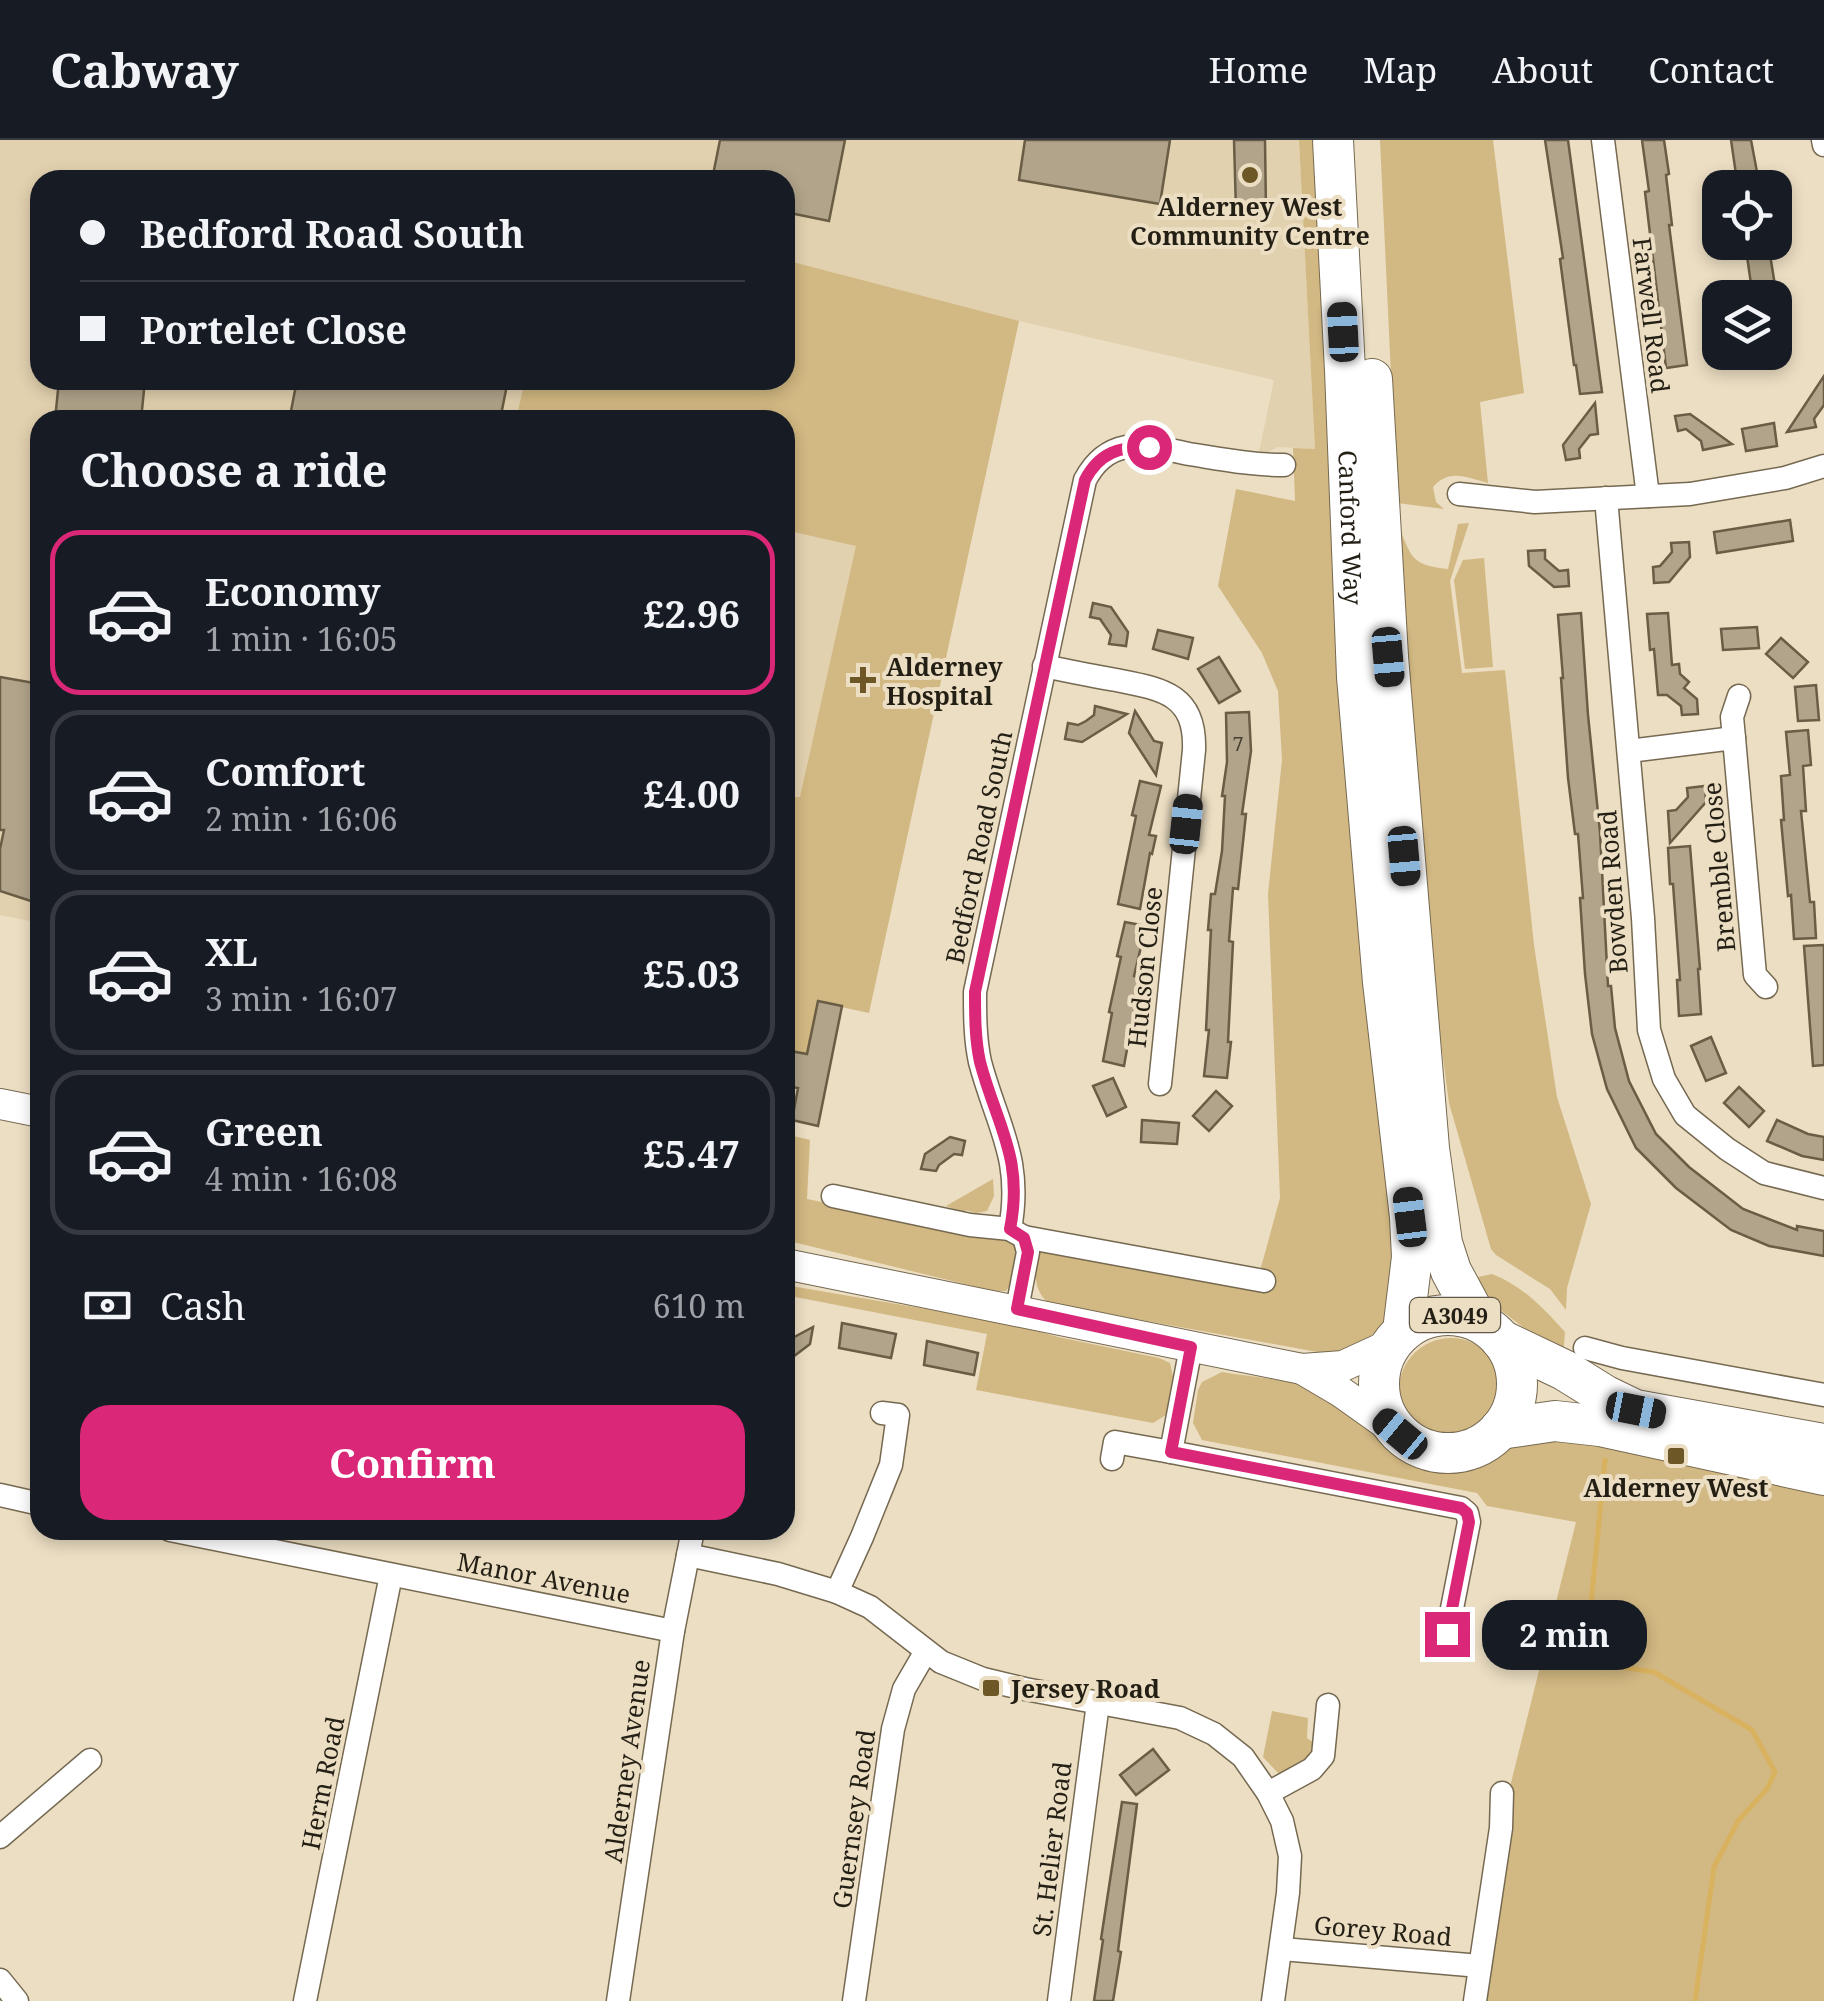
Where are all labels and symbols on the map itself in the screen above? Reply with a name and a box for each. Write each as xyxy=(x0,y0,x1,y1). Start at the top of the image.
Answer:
marker: Alderney West Community Centre xyxy=(1239,164,1261,186)
place label: Alderney West Community Centre xyxy=(1130,189,1370,252)
street label: Farwell Road xyxy=(1626,235,1678,395)
car xyxy=(1326,301,1360,363)
route start xyxy=(1127,425,1172,470)
street label: Canford Way xyxy=(1331,449,1371,607)
car xyxy=(1370,626,1406,688)
place label: Alderney Hospital xyxy=(886,649,1003,712)
marker: Alderney Hospital xyxy=(850,667,876,693)
street label: Bedford Road South xyxy=(937,727,1019,967)
house number: 7 xyxy=(1232,730,1244,757)
street label: Bremble Close xyxy=(1694,781,1742,953)
car xyxy=(1168,793,1204,855)
street label: Bowden Road xyxy=(1589,809,1635,975)
car xyxy=(1386,825,1422,887)
street label: Hudson Close xyxy=(1119,885,1169,1049)
car xyxy=(1391,1185,1429,1249)
road number: A3049 xyxy=(1410,1298,1500,1332)
car xyxy=(1604,1390,1668,1430)
car xyxy=(1367,1403,1433,1465)
marker: Alderney West xyxy=(1665,1445,1687,1467)
place label: Alderney West xyxy=(1584,1470,1768,1504)
street label: Manor Avenue xyxy=(455,1544,633,1610)
callout: 2 min xyxy=(1482,1599,1647,1669)
route end xyxy=(1425,1612,1470,1657)
street label: Alderney Avenue xyxy=(595,1657,657,1865)
place label: Jersey Road xyxy=(1010,1671,1160,1705)
marker: Jersey Road xyxy=(980,1677,1002,1699)
street label: Herm Road xyxy=(292,1713,352,1853)
street label: Guernsey Road xyxy=(824,1727,882,1911)
street label: St. Helier Road xyxy=(1023,1760,1079,1938)
street label: Gorey Road xyxy=(1313,1907,1453,1953)

